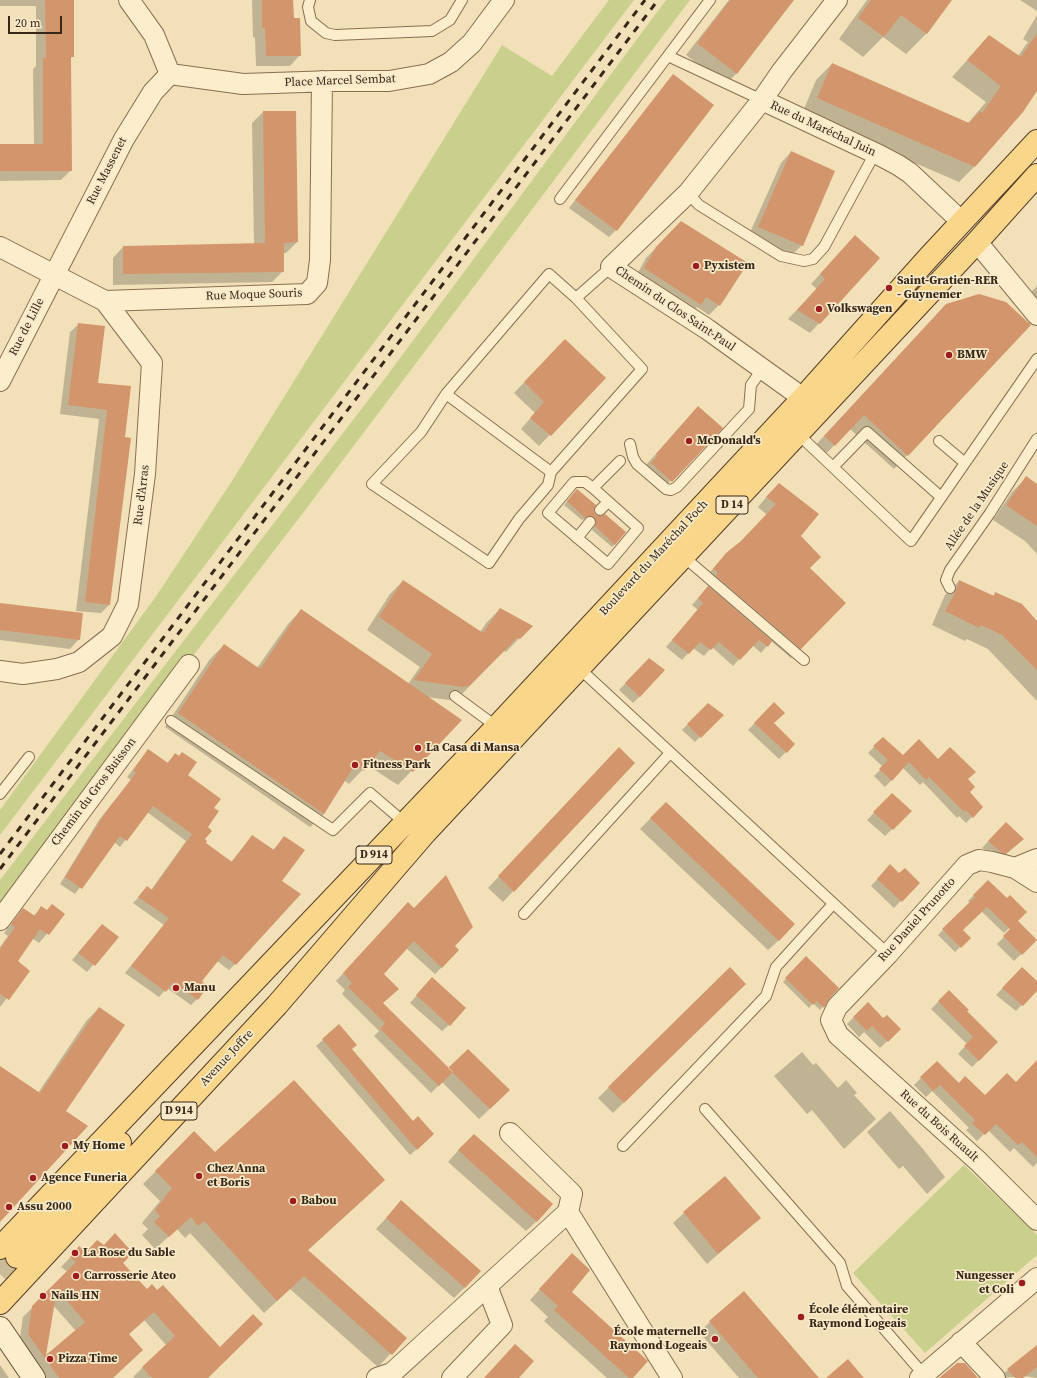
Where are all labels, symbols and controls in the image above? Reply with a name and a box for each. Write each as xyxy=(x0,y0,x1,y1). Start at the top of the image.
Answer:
scale bar xyxy=(10,8,64,34)
text: 20 m xyxy=(15,15,41,31)
street label: Place Marcel Sembat xyxy=(284,72,396,90)
street label: Rue du Maréchal Juin xyxy=(768,98,878,160)
street label: Rue Massenet xyxy=(84,135,130,207)
place label: Pyxistem xyxy=(704,259,755,273)
marker: Pyxistem xyxy=(691,261,701,271)
street label: Chemin du Clos Saint-Paul xyxy=(612,263,738,355)
place label: Saint-Gratien-RER - Guynemer xyxy=(897,274,998,302)
marker: Saint-Gratien-RER - Guynemer xyxy=(884,283,894,293)
street label: Rue Moque Souris xyxy=(205,286,303,304)
street label: Rue de Lille xyxy=(6,296,48,358)
place label: Volkswagen xyxy=(827,302,892,316)
marker: Volkswagen xyxy=(814,304,824,314)
place label: BMW xyxy=(957,348,987,362)
marker: BMW xyxy=(944,350,954,360)
place label: McDonald's xyxy=(697,434,761,448)
marker: McDonald's xyxy=(684,436,694,446)
street label: Allée de la Musique xyxy=(942,459,1012,553)
street label: Rue d'Arras xyxy=(131,464,153,526)
road number: D 14 xyxy=(716,496,748,514)
street label: Boulevard du Maréchal Foch xyxy=(597,497,711,619)
street label: Chemin du Gros Buisson xyxy=(49,735,139,849)
place label: La Casa di Mansa xyxy=(426,741,520,755)
marker: La Casa di Mansa xyxy=(413,743,423,753)
place label: Fitness Park xyxy=(363,758,431,772)
marker: Fitness Park xyxy=(350,760,360,770)
road number: D 914 xyxy=(356,846,392,864)
street label: Rue Daniel Prunotto xyxy=(875,875,959,965)
place label: Manu xyxy=(184,981,215,995)
marker: Manu xyxy=(171,983,181,993)
street label: Avenue Joffre xyxy=(197,1027,257,1089)
street label: Rue du Bois Ruault xyxy=(897,1087,981,1165)
road number: D 914 xyxy=(161,1102,197,1120)
place label: My Home xyxy=(73,1139,125,1153)
marker: My Home xyxy=(60,1141,70,1151)
place label: Chez Anna et Boris xyxy=(207,1162,265,1190)
place label: Agence Funeria xyxy=(41,1171,127,1185)
marker: Chez Anna et Boris xyxy=(194,1171,204,1181)
marker: Agence Funeria xyxy=(28,1173,38,1183)
place label: Babou xyxy=(301,1194,337,1208)
marker: Babou xyxy=(288,1196,298,1206)
place label: Assu 2000 xyxy=(17,1200,72,1214)
marker: Assu 2000 xyxy=(4,1202,14,1212)
place label: La Rose du Sable xyxy=(83,1246,175,1260)
marker: La Rose du Sable xyxy=(70,1248,80,1258)
place label: Carrosserie Ateo xyxy=(84,1269,176,1283)
place label: Nungesser et Coli xyxy=(956,1269,1014,1297)
marker: Carrosserie Ateo xyxy=(71,1271,81,1281)
marker: Nungesser et Coli xyxy=(1017,1278,1027,1288)
place label: Nails HN xyxy=(51,1289,99,1303)
marker: Nails HN xyxy=(38,1291,48,1301)
place label: École élémentaire Raymond Logeais xyxy=(809,1303,908,1331)
marker: École élémentaire Raymond Logeais xyxy=(796,1312,806,1322)
place label: École maternelle Raymond Logeais xyxy=(610,1325,707,1353)
marker: École maternelle Raymond Logeais xyxy=(710,1334,720,1344)
place label: Pizza Time xyxy=(58,1352,118,1366)
marker: Pizza Time xyxy=(45,1354,55,1364)

